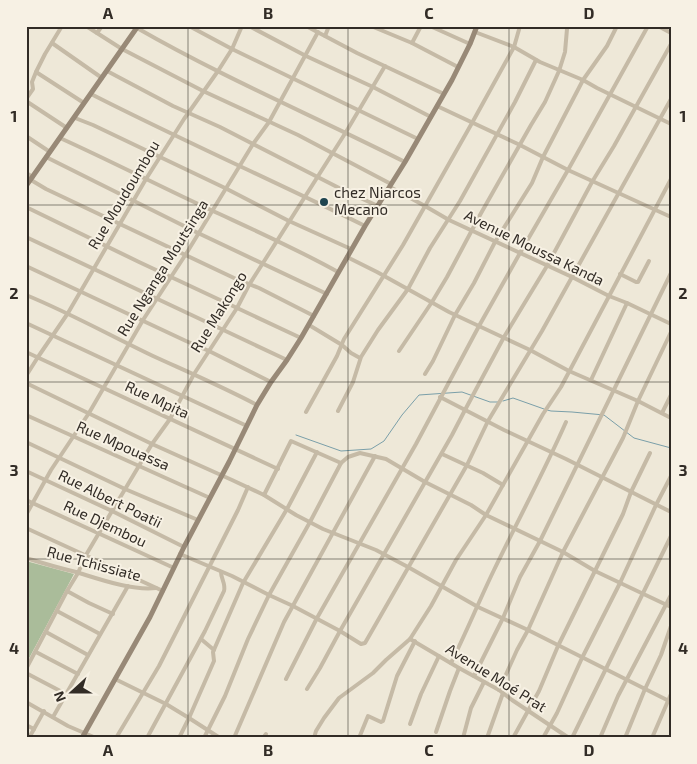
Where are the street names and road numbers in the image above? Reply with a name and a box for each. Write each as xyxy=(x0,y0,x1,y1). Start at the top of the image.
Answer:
street label: Rue Moudoumbou xyxy=(84,137,163,252)
street label: Rue Nganga Moutsinga xyxy=(113,196,212,339)
street label: Avenue Moussa Kanda xyxy=(462,205,607,289)
street label: Rue Makongo xyxy=(186,268,250,355)
street label: Rue Mpita xyxy=(122,376,192,422)
street label: Rue Mpouassa xyxy=(74,417,173,474)
street label: Rue Albert Poatii xyxy=(56,465,165,531)
street label: Rue Djembou xyxy=(61,496,150,551)
street label: Rue Tchissiate xyxy=(45,542,143,584)
street label: Avenue Moé Prat xyxy=(443,639,551,716)

